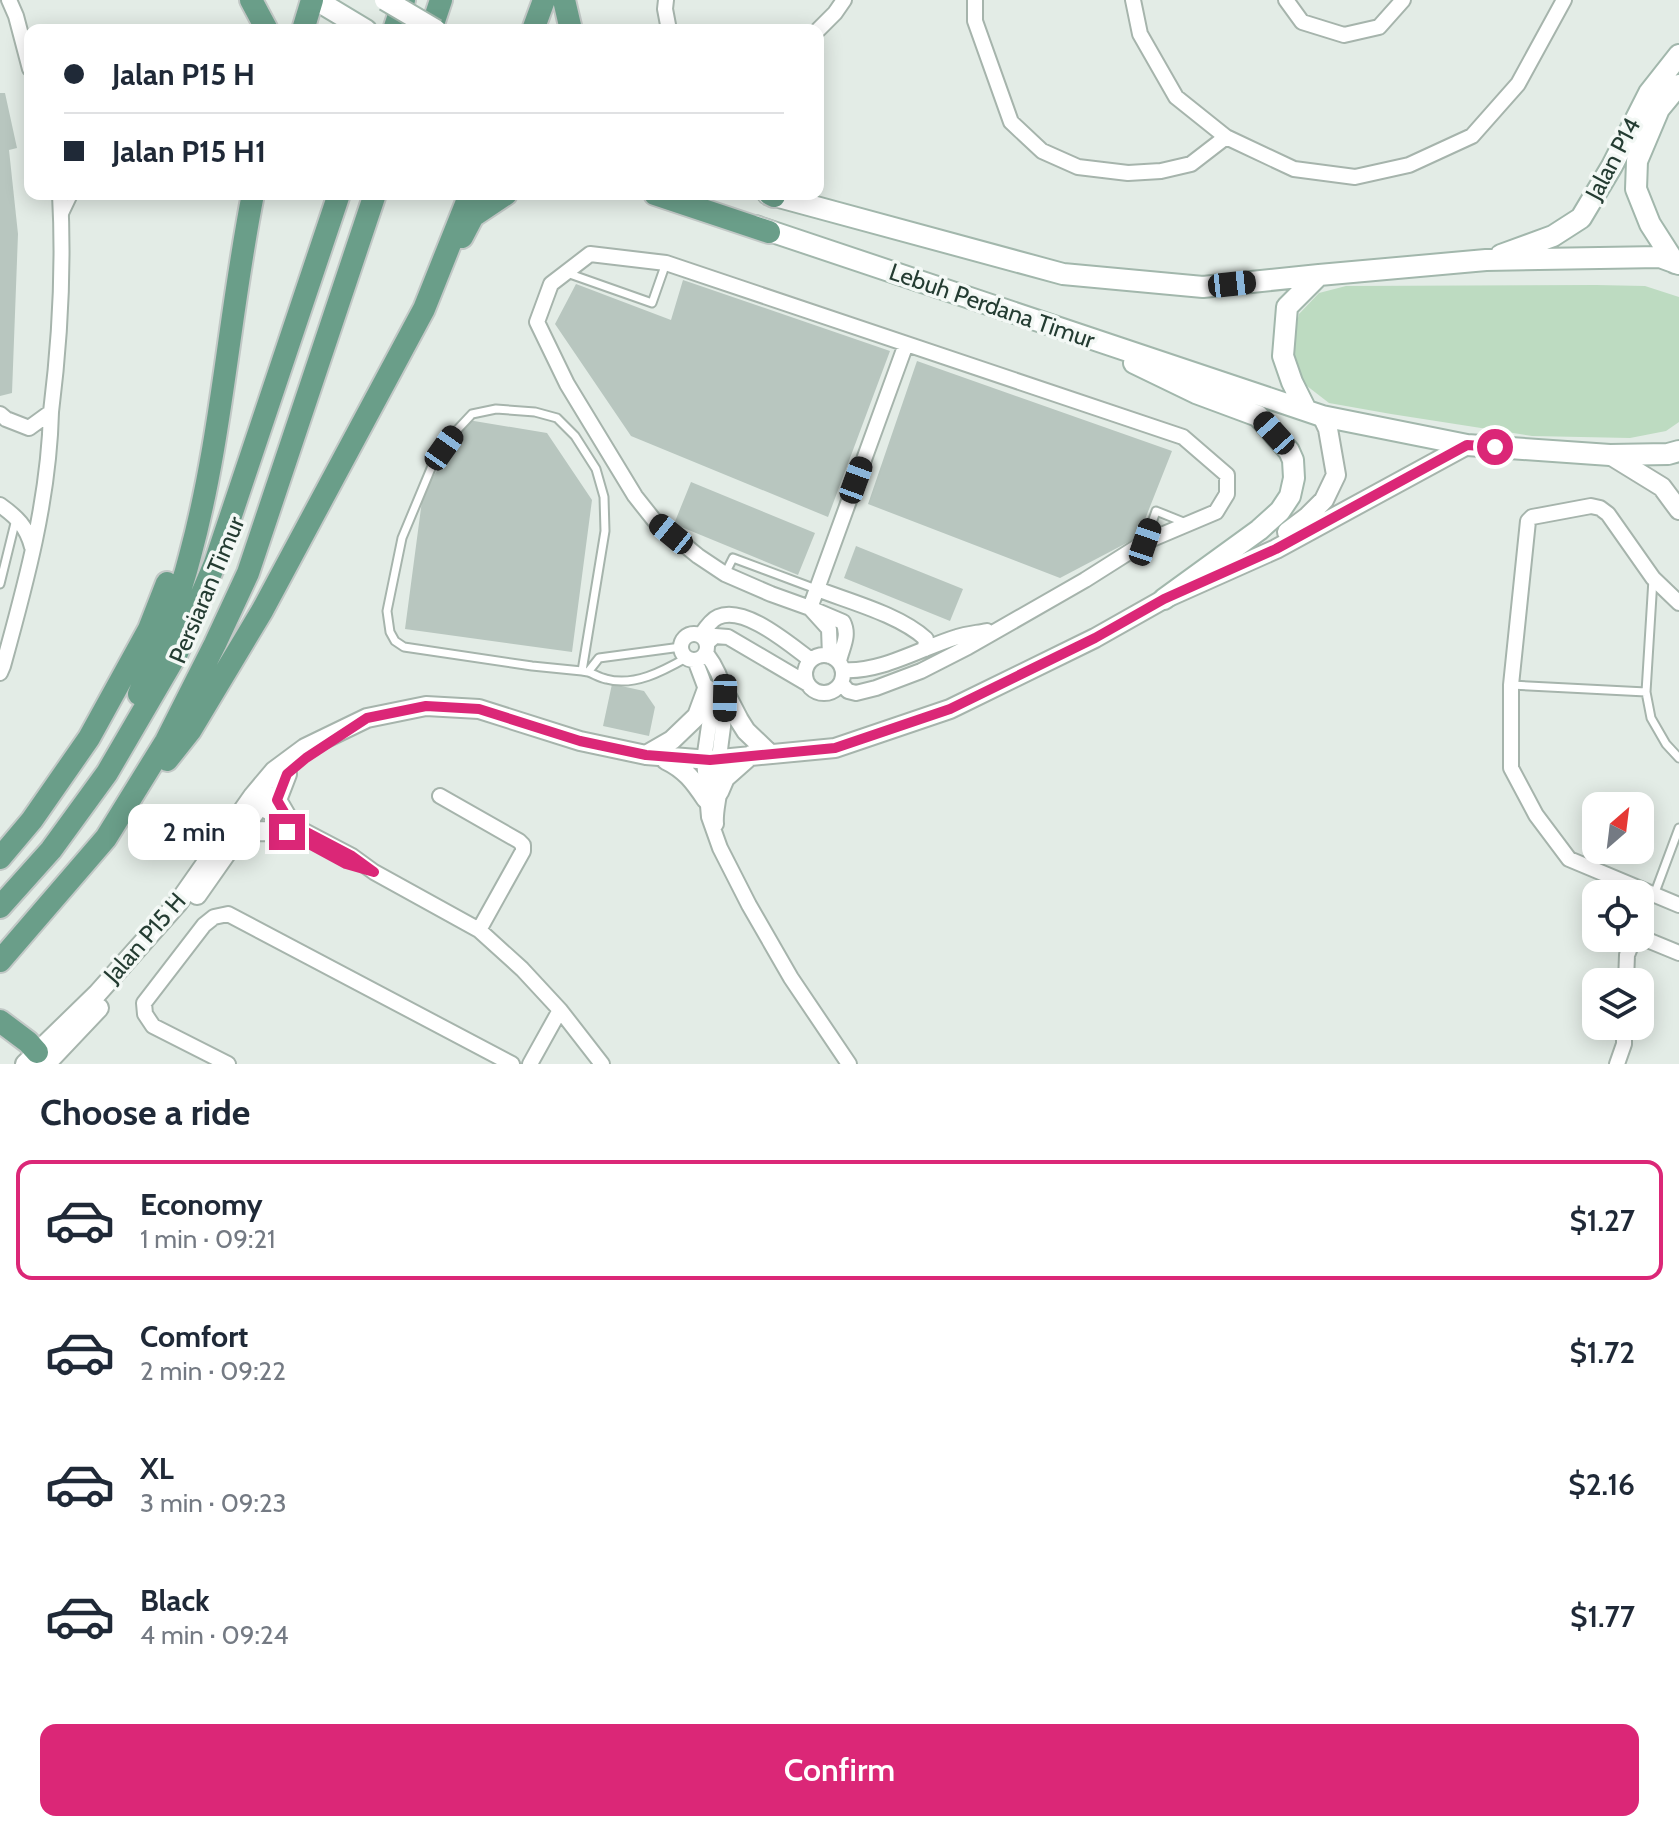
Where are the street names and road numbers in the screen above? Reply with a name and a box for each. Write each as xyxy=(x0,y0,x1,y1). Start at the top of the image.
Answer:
street label: Jalan P14 xyxy=(1578,113,1646,206)
street label: Lebuh Perdana Timur xyxy=(886,257,1099,354)
street label: Persiaran Timur xyxy=(163,512,251,667)
street label: Jalan P15 H xyxy=(97,887,192,990)

